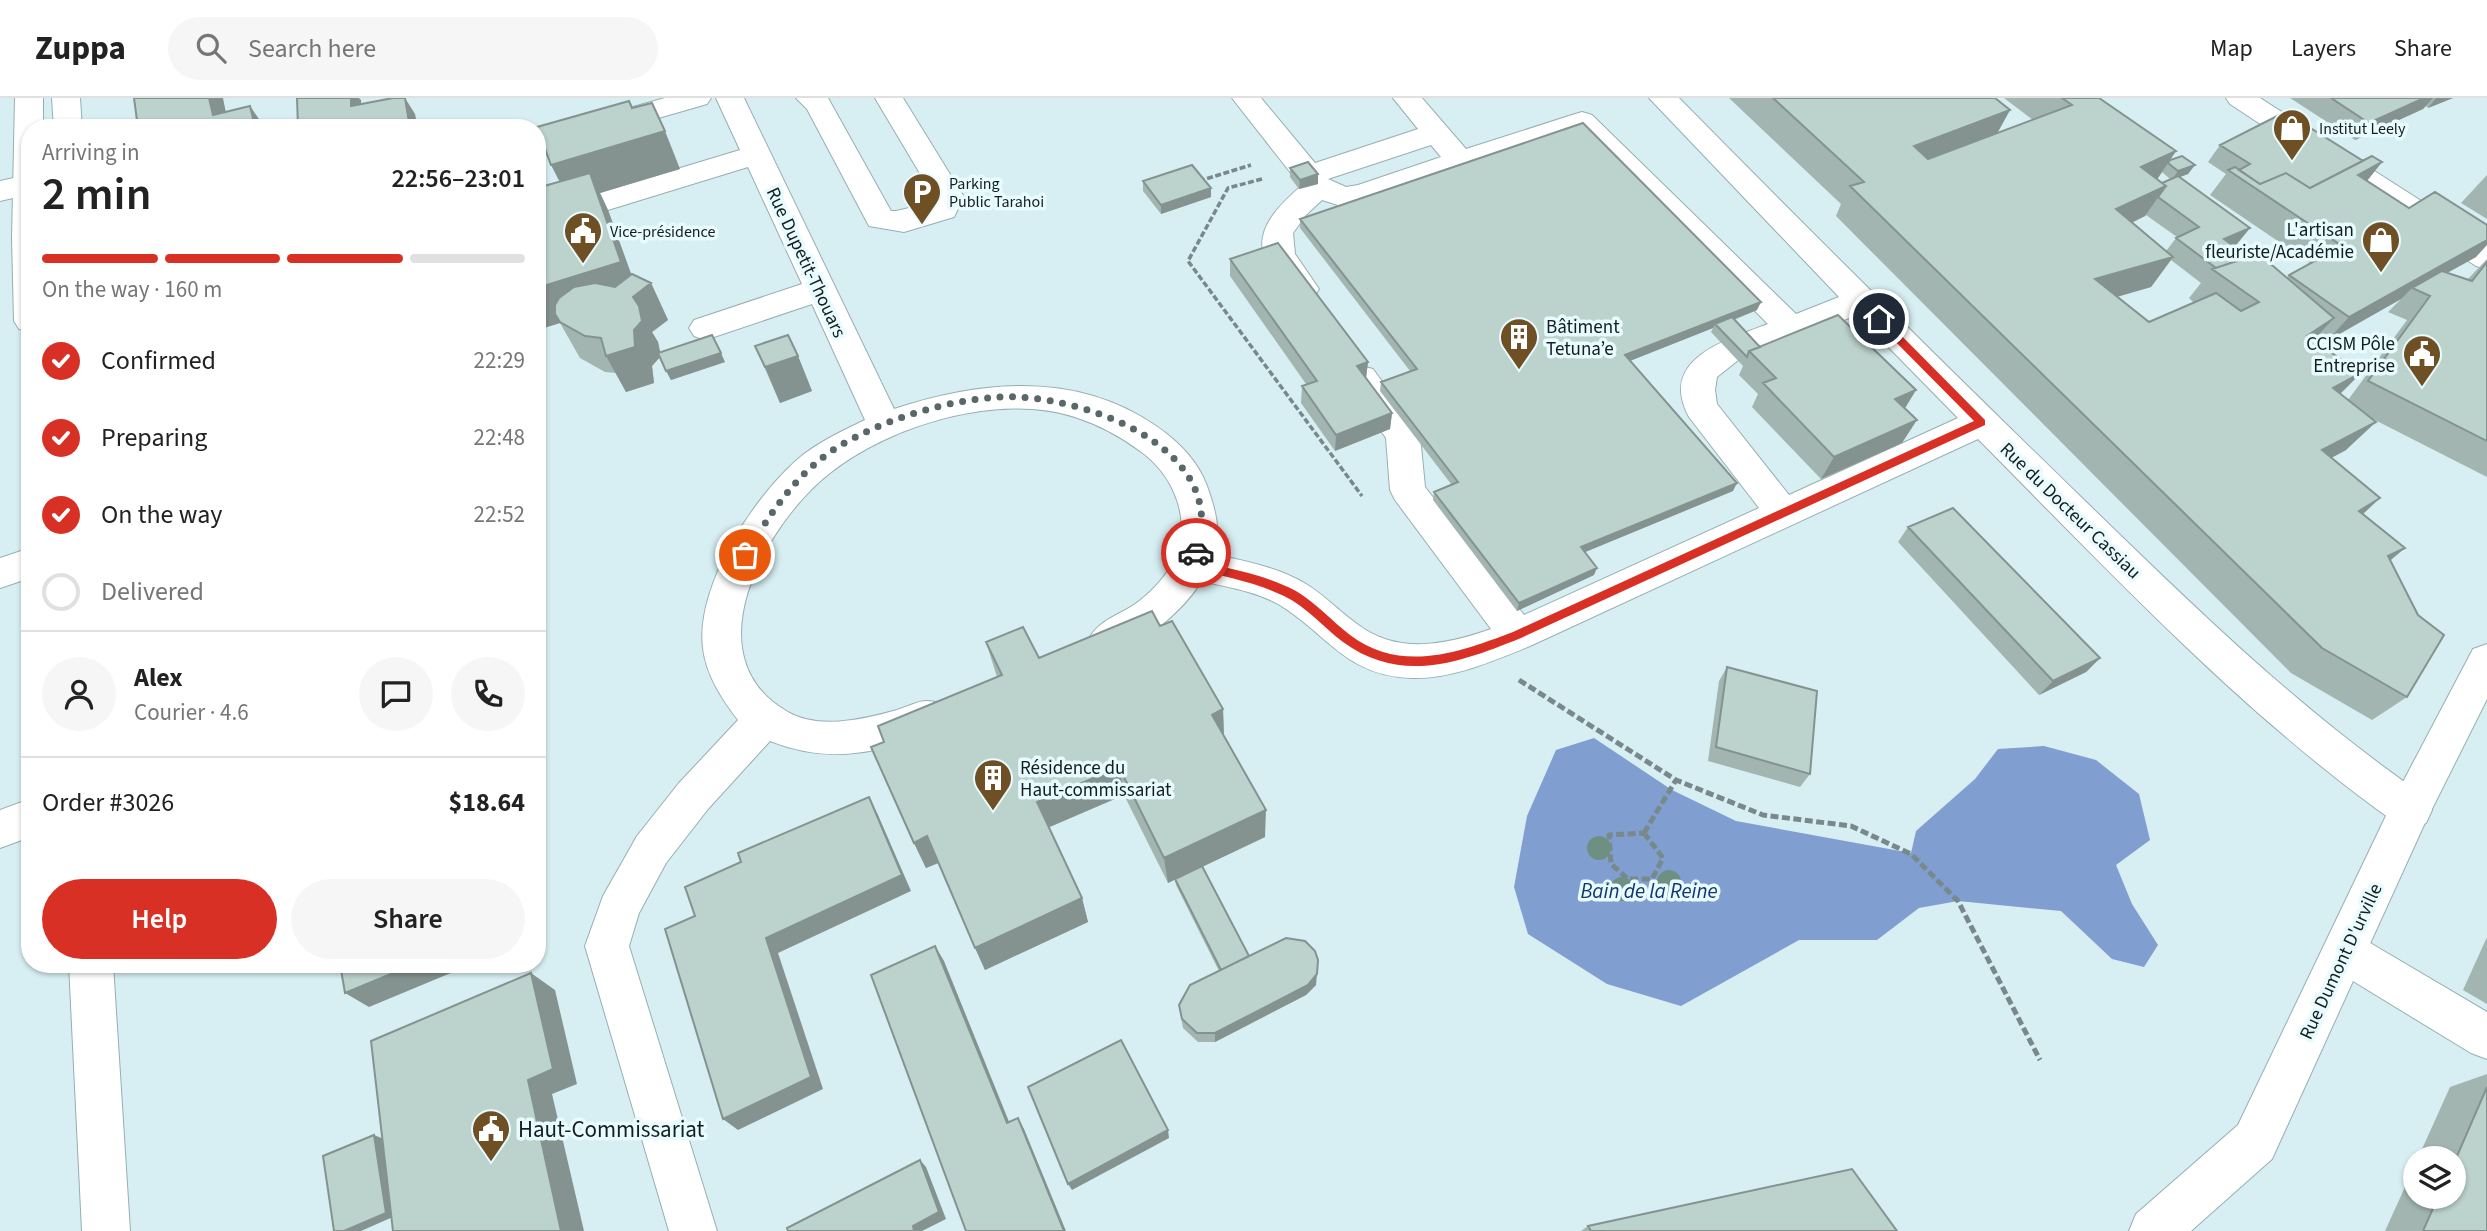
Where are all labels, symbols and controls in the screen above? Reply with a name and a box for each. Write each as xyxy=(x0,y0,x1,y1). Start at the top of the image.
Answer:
search box xyxy=(168,17,658,80)
text: Zuppa xyxy=(35,25,126,72)
icon: search xyxy=(192,29,230,67)
text: Search here xyxy=(248,30,376,67)
text: Map xyxy=(2210,31,2253,66)
text: Layers xyxy=(2291,31,2356,66)
text: Share xyxy=(2394,31,2452,66)
shop icon: Institut Leely xyxy=(2271,107,2313,162)
place label: Institut Leely xyxy=(2319,118,2406,140)
text: Arriving in xyxy=(42,136,140,169)
text: 22:56–23:01 xyxy=(392,160,525,197)
text: 2 min xyxy=(42,162,151,227)
parking icon: Parking Public Tarahoi xyxy=(901,171,943,226)
place label: Parking Public Tarahoi xyxy=(949,173,1044,213)
street label: Rue Dupetit-Thouars xyxy=(759,183,852,342)
public building icon: Vice-présidence xyxy=(562,210,604,265)
place label: L'artisan fleuriste/Académie xyxy=(2205,217,2354,266)
shop icon: L'artisan fleuriste/Académie xyxy=(2360,219,2402,274)
place label: Vice-présidence xyxy=(610,221,716,243)
text: On the way · 160 m xyxy=(42,273,222,306)
pin xyxy=(1849,289,1909,349)
icon: home xyxy=(1860,300,1898,338)
place label: Bâtiment Tetuna’e xyxy=(1546,314,1620,363)
building icon: Bâtiment Tetuna’e xyxy=(1498,316,1540,371)
place label: CCISM Pôle Entreprise xyxy=(2306,331,2395,380)
public building icon: CCISM Pôle Entreprise xyxy=(2401,333,2443,388)
icon: check xyxy=(42,342,80,380)
text: Confirmed xyxy=(101,342,216,379)
text: 22:29 xyxy=(474,344,525,377)
icon: check xyxy=(42,419,80,457)
text: Preparing xyxy=(101,419,207,456)
text: 22:48 xyxy=(474,421,525,454)
street label: Rue du Docteur Cassiau xyxy=(1993,436,2147,586)
icon: check xyxy=(42,496,80,534)
text: On the way xyxy=(101,496,222,533)
text: 22:52 xyxy=(474,498,525,531)
courier xyxy=(1161,518,1231,588)
pin xyxy=(715,525,775,585)
icon: car xyxy=(1177,534,1215,572)
icon: bag xyxy=(726,536,764,574)
text: Delivered xyxy=(101,573,204,610)
button: person xyxy=(42,657,116,731)
button: chat xyxy=(359,657,433,731)
button: phone xyxy=(451,657,525,731)
text: Alex xyxy=(134,659,183,696)
text: Courier · 4.6 xyxy=(134,696,249,729)
place label: Résidence du Haut-commissariat xyxy=(1020,755,1172,804)
building icon: Résidence du Haut-commissariat xyxy=(972,757,1014,812)
text: Order #3026 xyxy=(42,784,174,821)
text: $18.64 xyxy=(449,784,525,821)
water label: Bain de la Reine xyxy=(1580,876,1718,906)
button: Help xyxy=(42,879,277,959)
button: Share xyxy=(291,879,525,959)
street label: Rue Dumont D'urville xyxy=(2293,879,2389,1044)
public building icon: Haut-Commissariat xyxy=(470,1108,512,1163)
place label: Haut-Commissariat xyxy=(518,1113,705,1146)
map controls xyxy=(2403,1146,2466,1209)
button: layers xyxy=(2403,1146,2466,1209)

